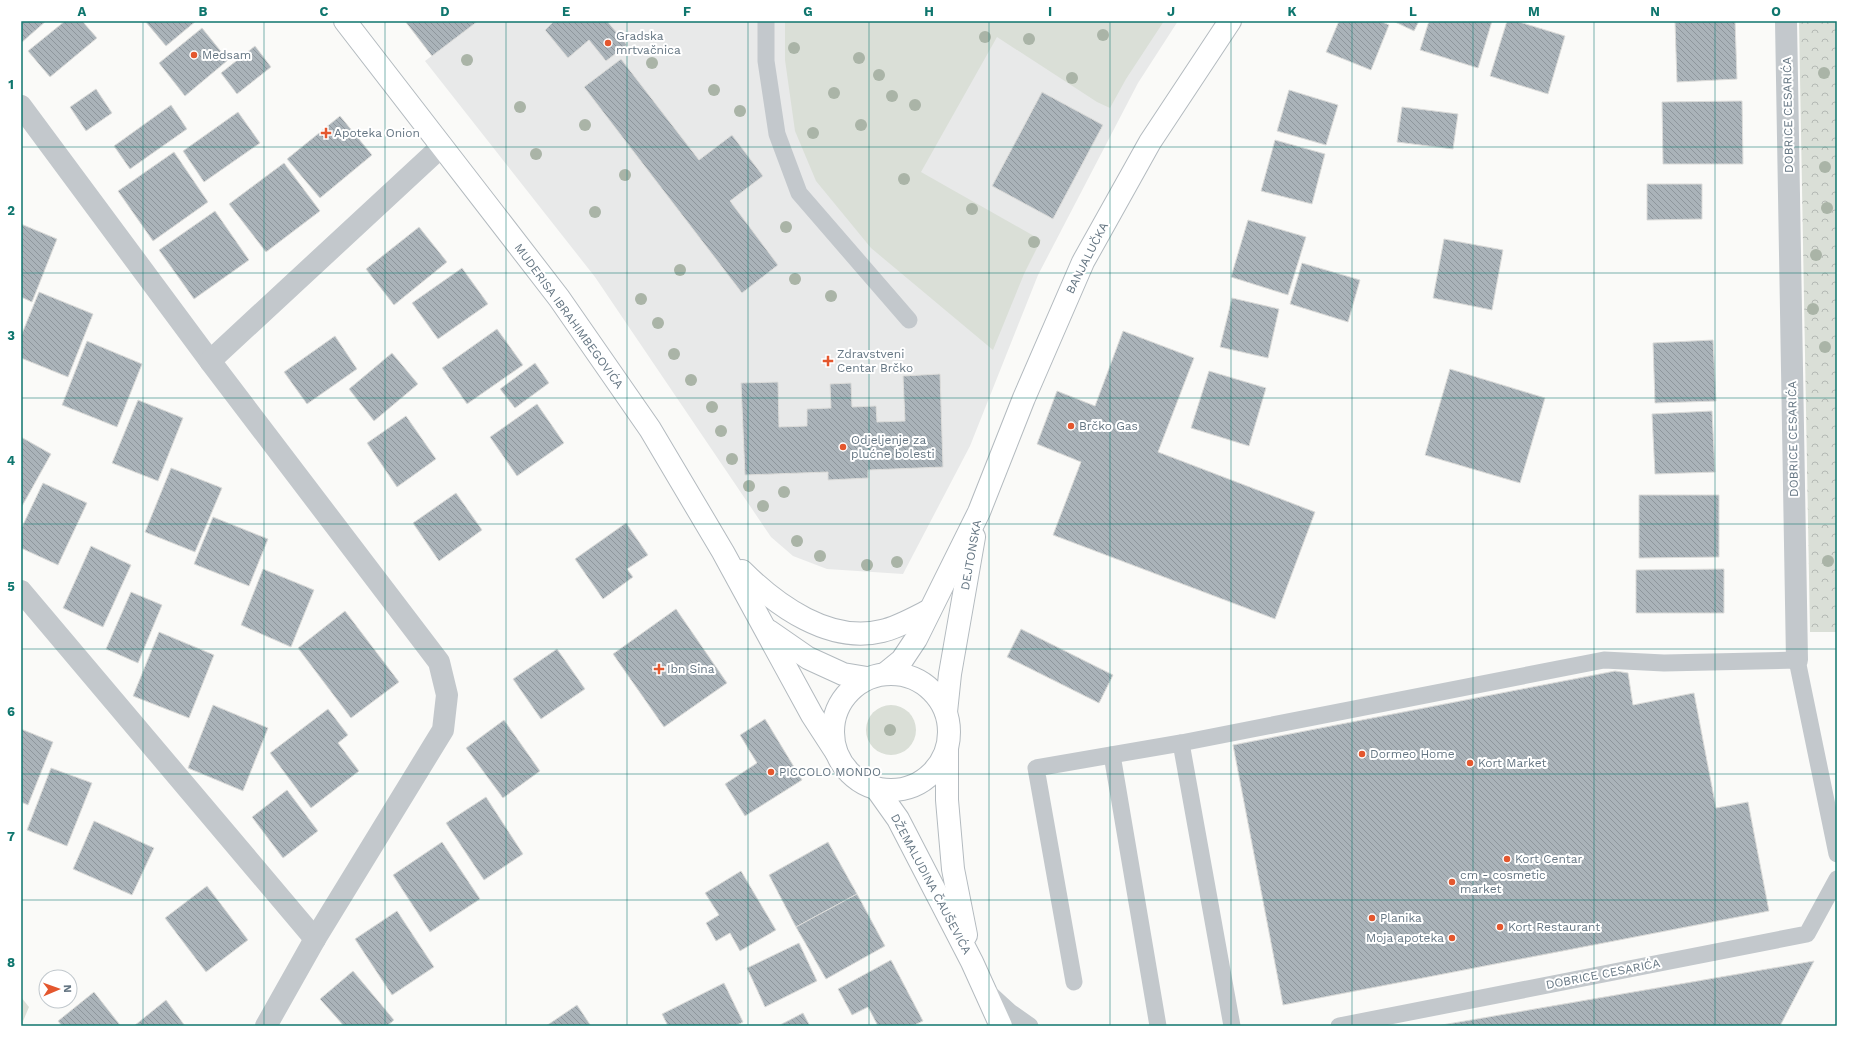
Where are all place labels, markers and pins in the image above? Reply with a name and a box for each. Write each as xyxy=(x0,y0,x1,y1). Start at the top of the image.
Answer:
place label: Gradska mrtvačnica xyxy=(616,29,681,57)
marker: Gradska mrtvačnica xyxy=(603,38,613,48)
place label: Medsam xyxy=(202,48,251,62)
marker: Medsam xyxy=(189,50,199,60)
place label: Apoteka Onion xyxy=(334,126,420,140)
marker: Apoteka Onion xyxy=(321,128,331,138)
place label: Zdravstveni Centar Brčko xyxy=(837,347,913,375)
marker: Zdravstveni Centar Brčko xyxy=(822,355,834,367)
place label: Brčko Gas xyxy=(1079,419,1138,433)
marker: Brčko Gas xyxy=(1066,421,1076,431)
place label: Odjeljenje za plućne bolesti xyxy=(851,433,935,461)
marker: Odjeljenje za plućne bolesti xyxy=(838,442,848,452)
place label: Ibn Sina xyxy=(667,662,715,676)
marker: Ibn Sina xyxy=(654,664,664,674)
place label: Dormeo Home xyxy=(1370,747,1455,761)
marker: Dormeo Home xyxy=(1357,749,1367,759)
place label: Kort Market xyxy=(1478,756,1546,770)
marker: Kort Market xyxy=(1465,758,1475,768)
place label: PICCOLO MONDO xyxy=(779,765,881,779)
marker: PICCOLO MONDO xyxy=(766,767,776,777)
place label: Kort Centar xyxy=(1515,852,1583,866)
marker: Kort Centar xyxy=(1502,854,1512,864)
place label: cm - cosmetic market xyxy=(1460,868,1546,896)
marker: cm - cosmetic market xyxy=(1447,877,1457,887)
place label: Planika xyxy=(1380,911,1422,925)
marker: Planika xyxy=(1367,913,1377,923)
place label: Kort Restaurant xyxy=(1508,920,1600,934)
marker: Kort Restaurant xyxy=(1495,922,1505,932)
place label: Moja apoteka xyxy=(1366,931,1444,945)
marker: Moja apoteka xyxy=(1447,933,1457,943)

